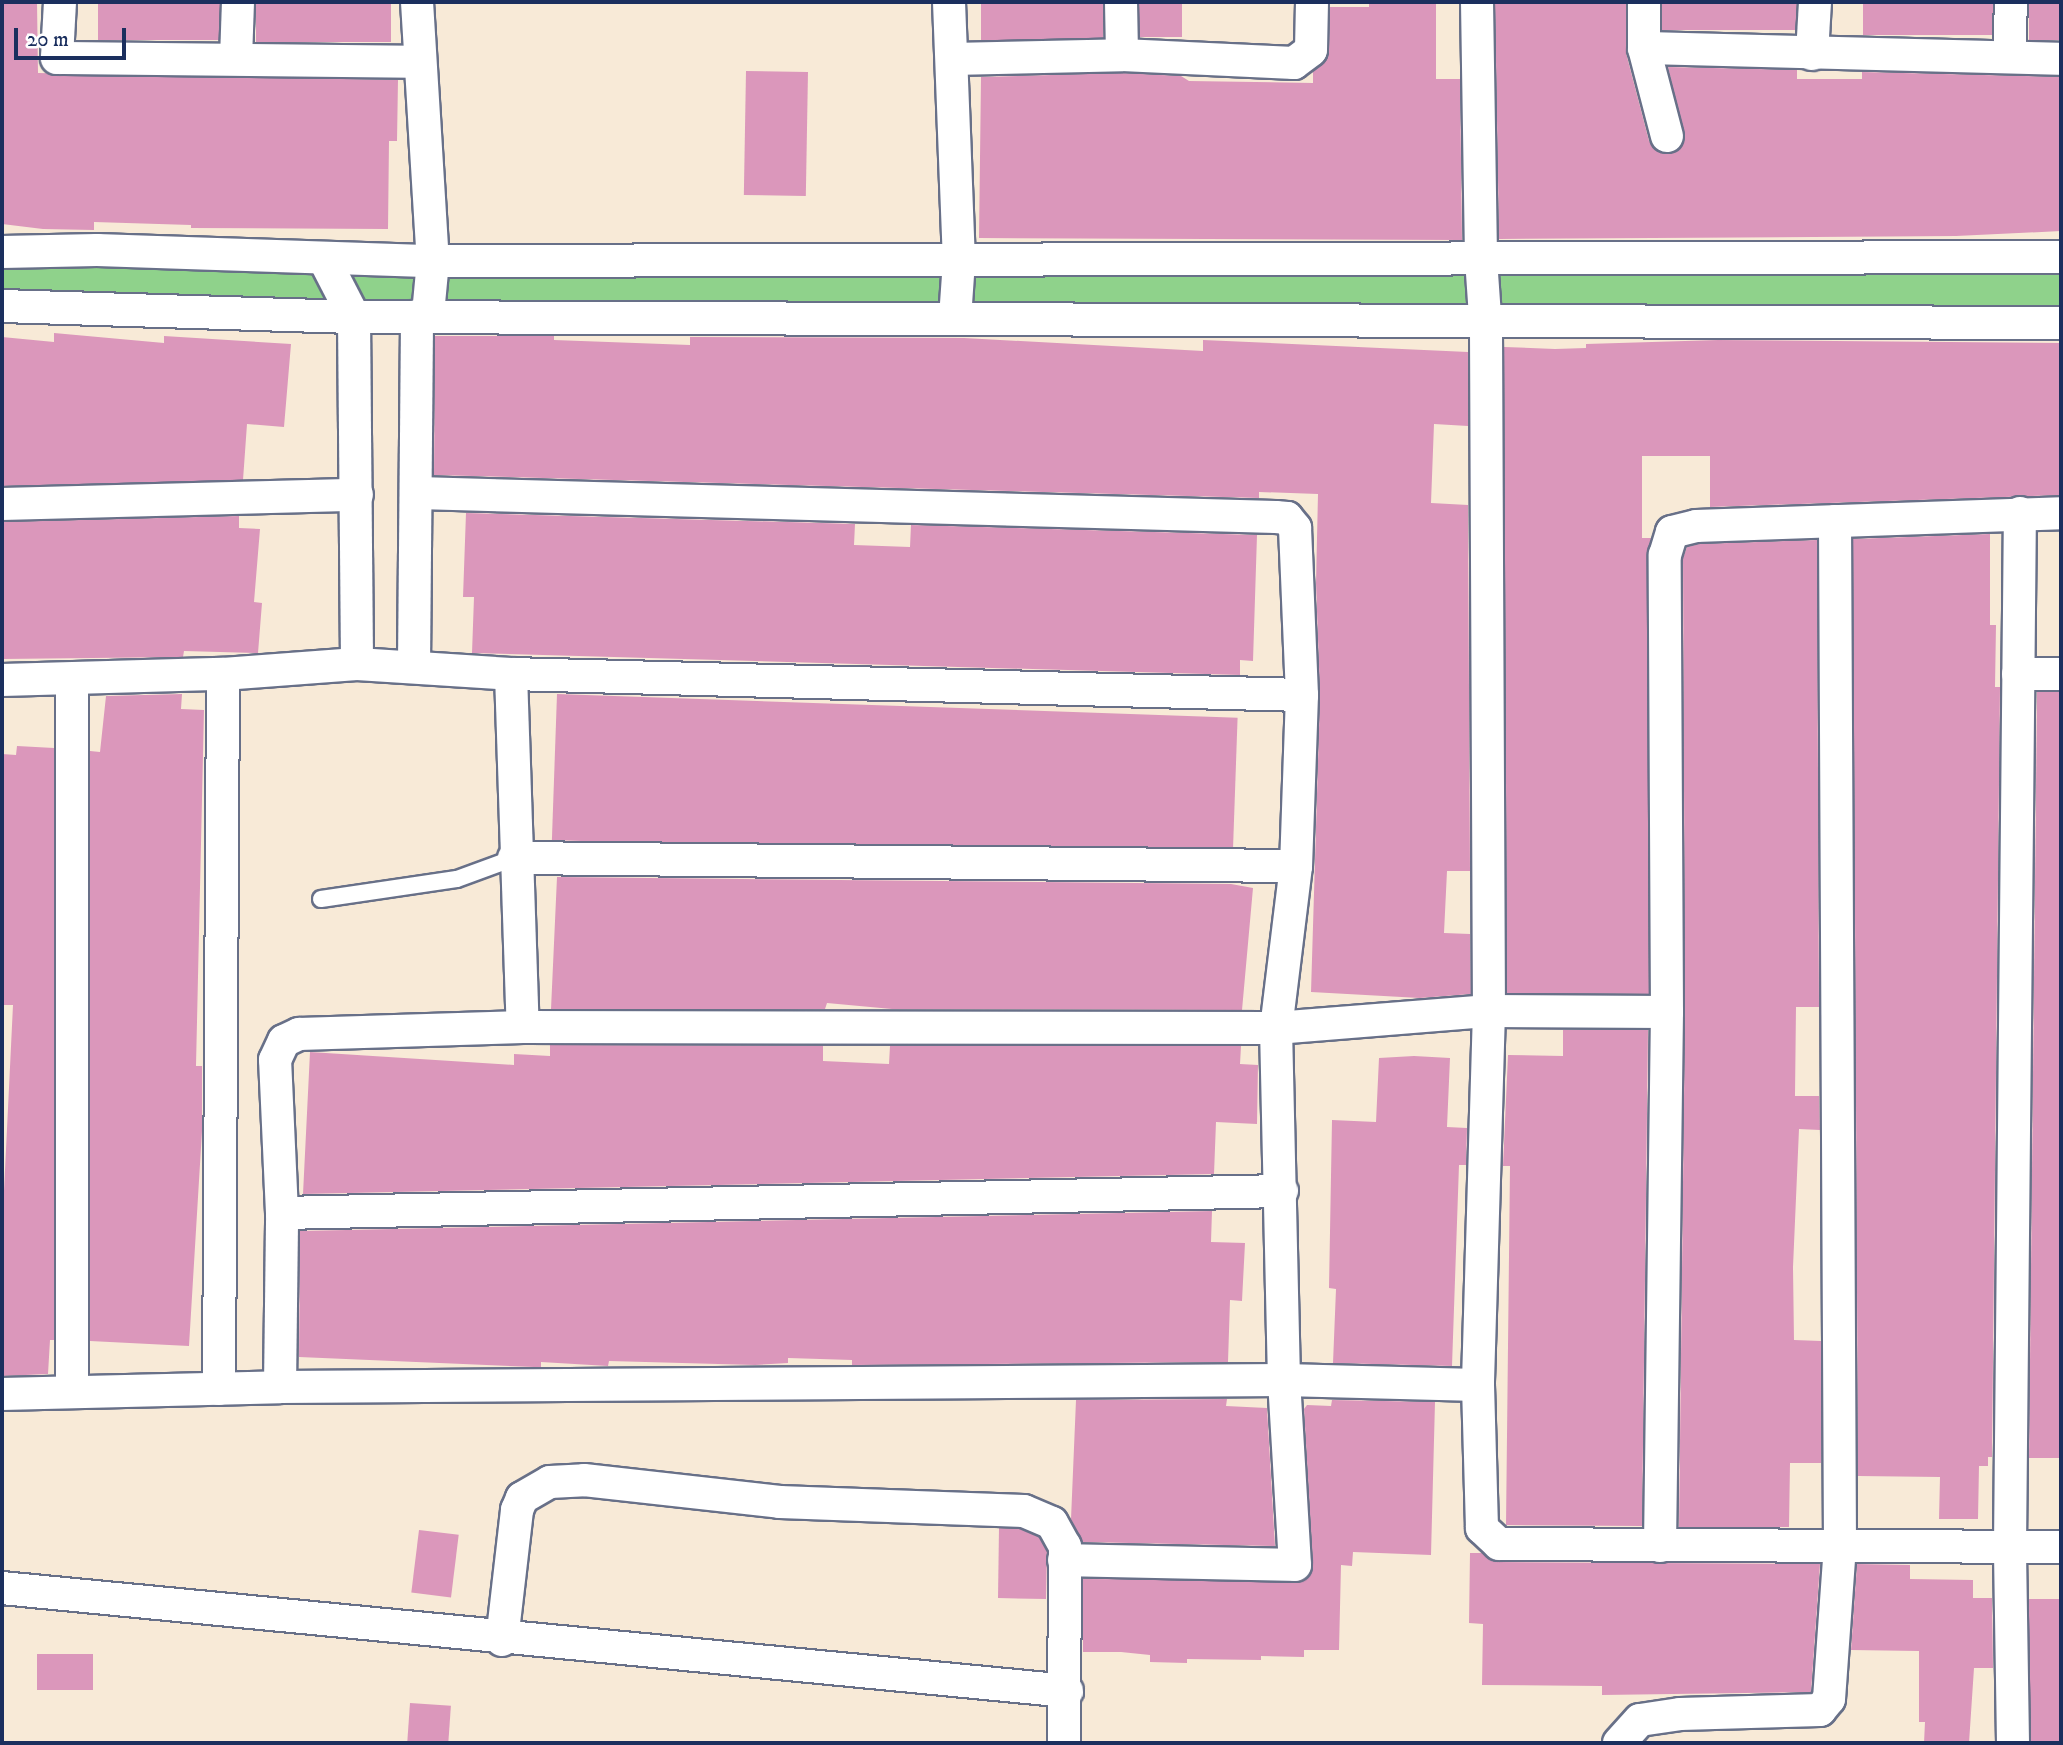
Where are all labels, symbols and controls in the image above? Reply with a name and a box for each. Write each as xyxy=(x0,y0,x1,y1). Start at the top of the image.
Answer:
scale bar xyxy=(18,14,130,58)
text: 20 m xyxy=(27,27,69,53)

